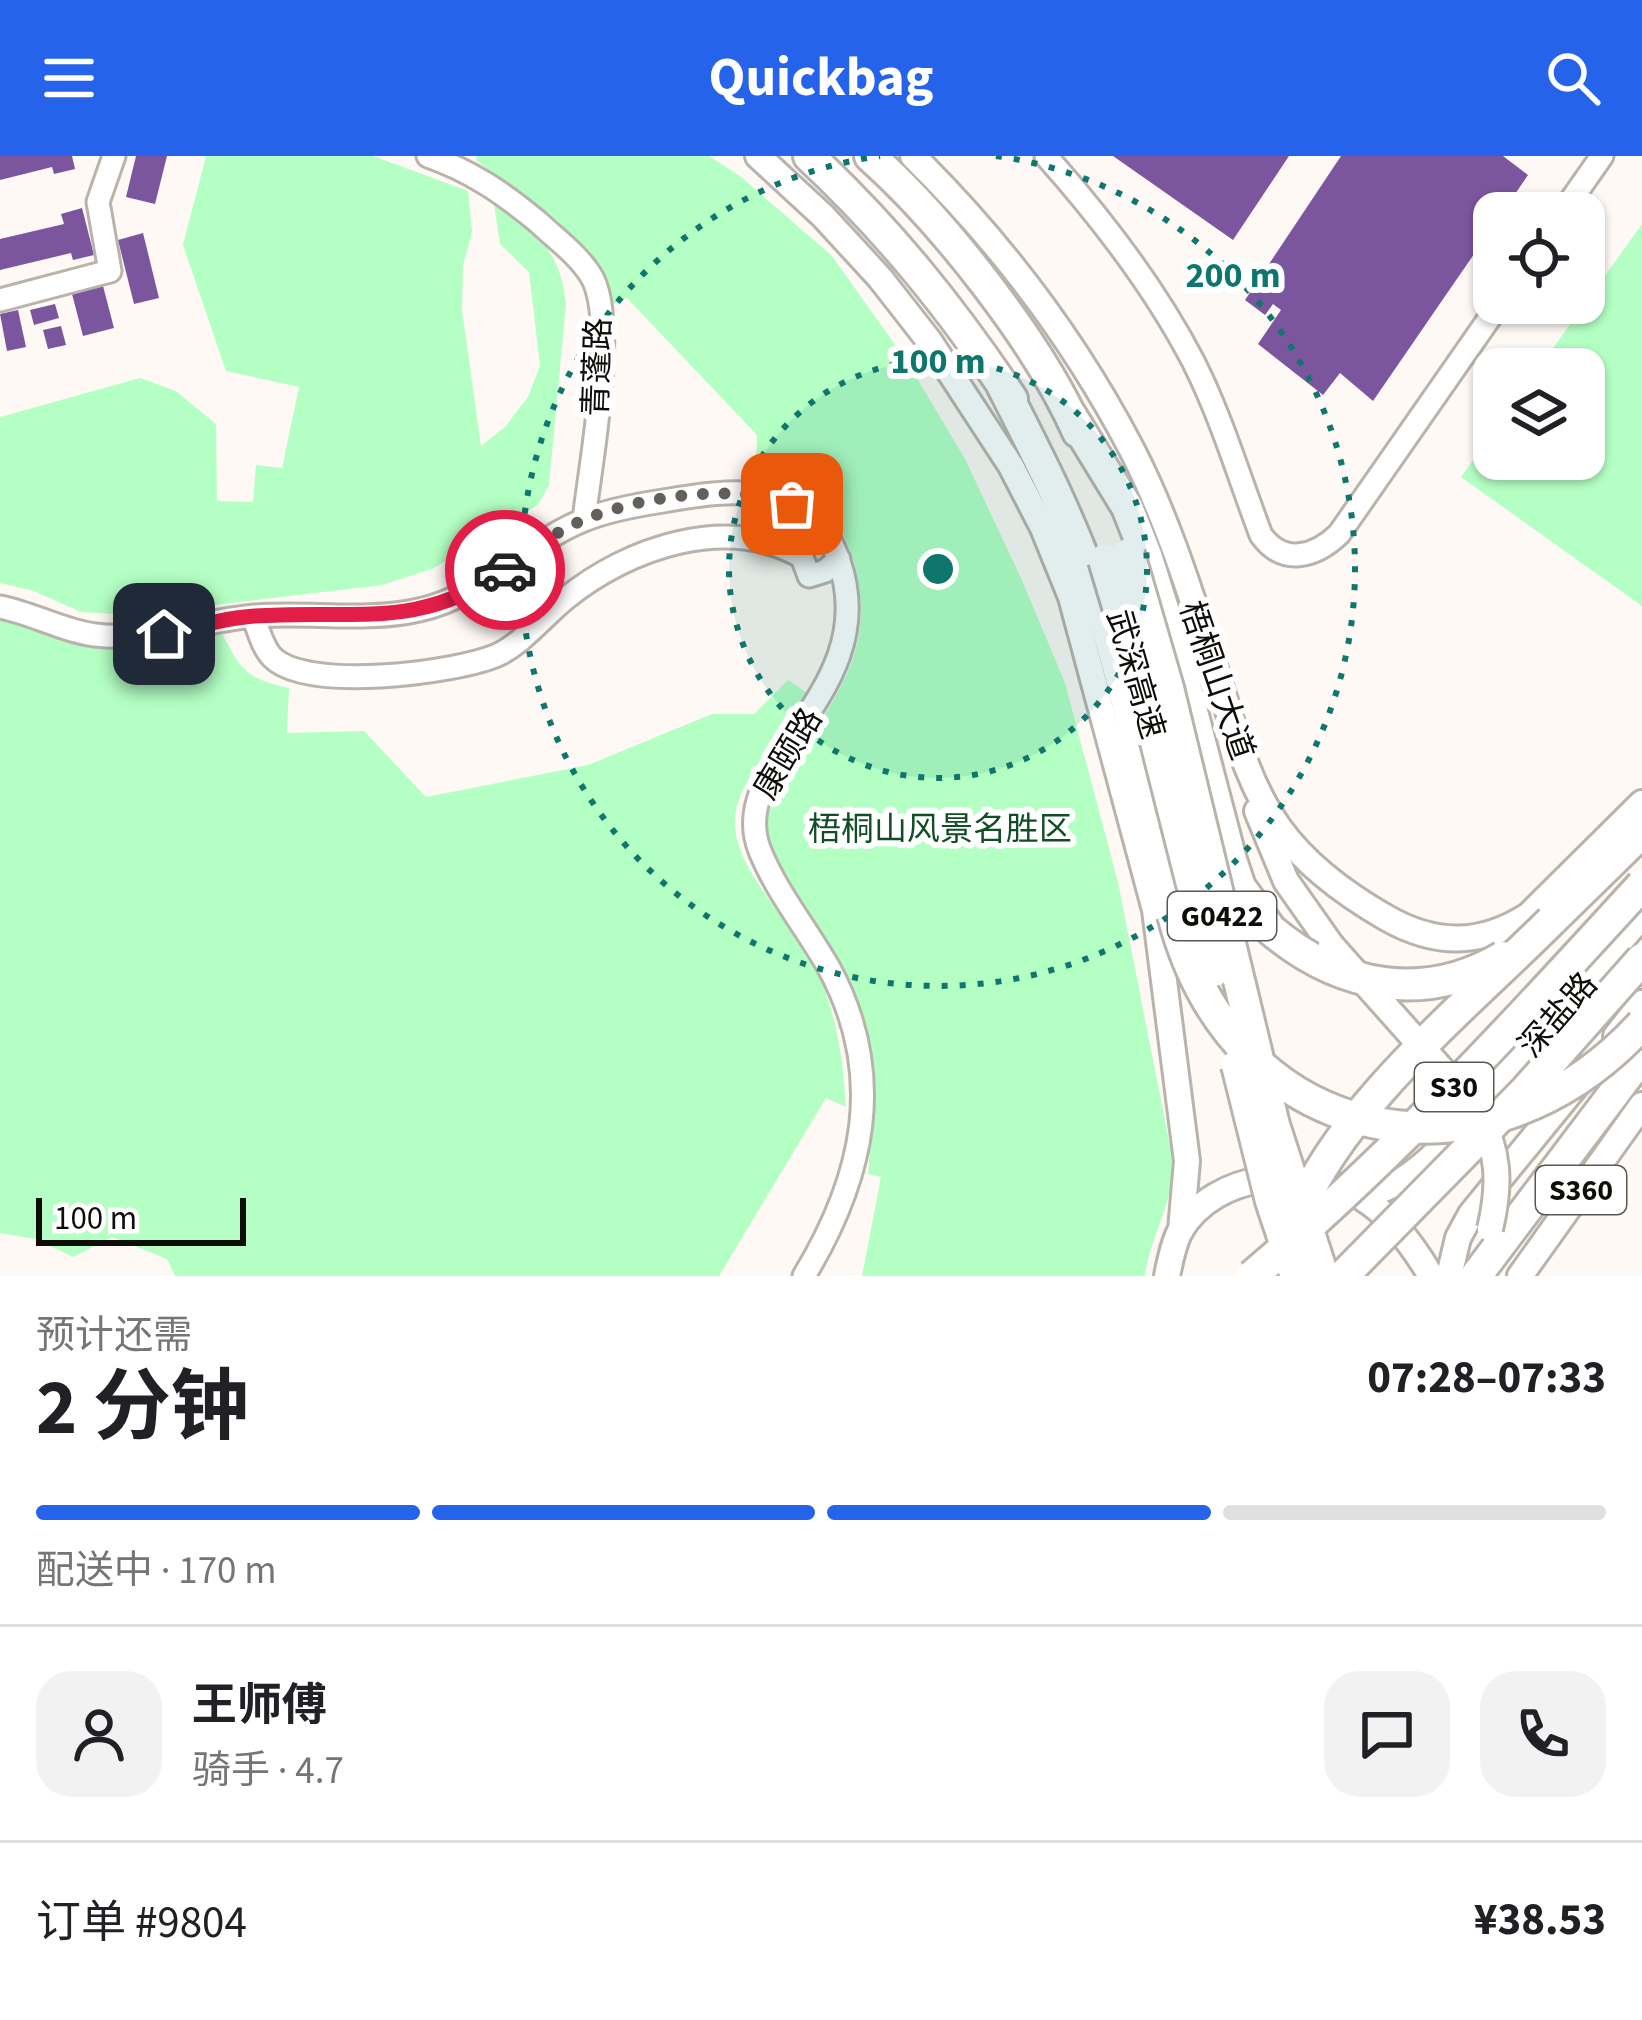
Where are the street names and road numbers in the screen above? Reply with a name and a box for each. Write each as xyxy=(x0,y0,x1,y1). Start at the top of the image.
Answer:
street label: 青蓬路 xyxy=(572,317,623,417)
street label: 梧桐山大道 xyxy=(1168,595,1266,766)
street label: 武深高速 xyxy=(1095,604,1176,744)
street label: 康颐路 xyxy=(743,699,834,808)
road number: G0422 xyxy=(1168,892,1276,940)
street label: 深盐路 xyxy=(1508,962,1608,1068)
road number: S30 xyxy=(1415,1063,1493,1111)
road number: S360 xyxy=(1536,1166,1626,1214)

